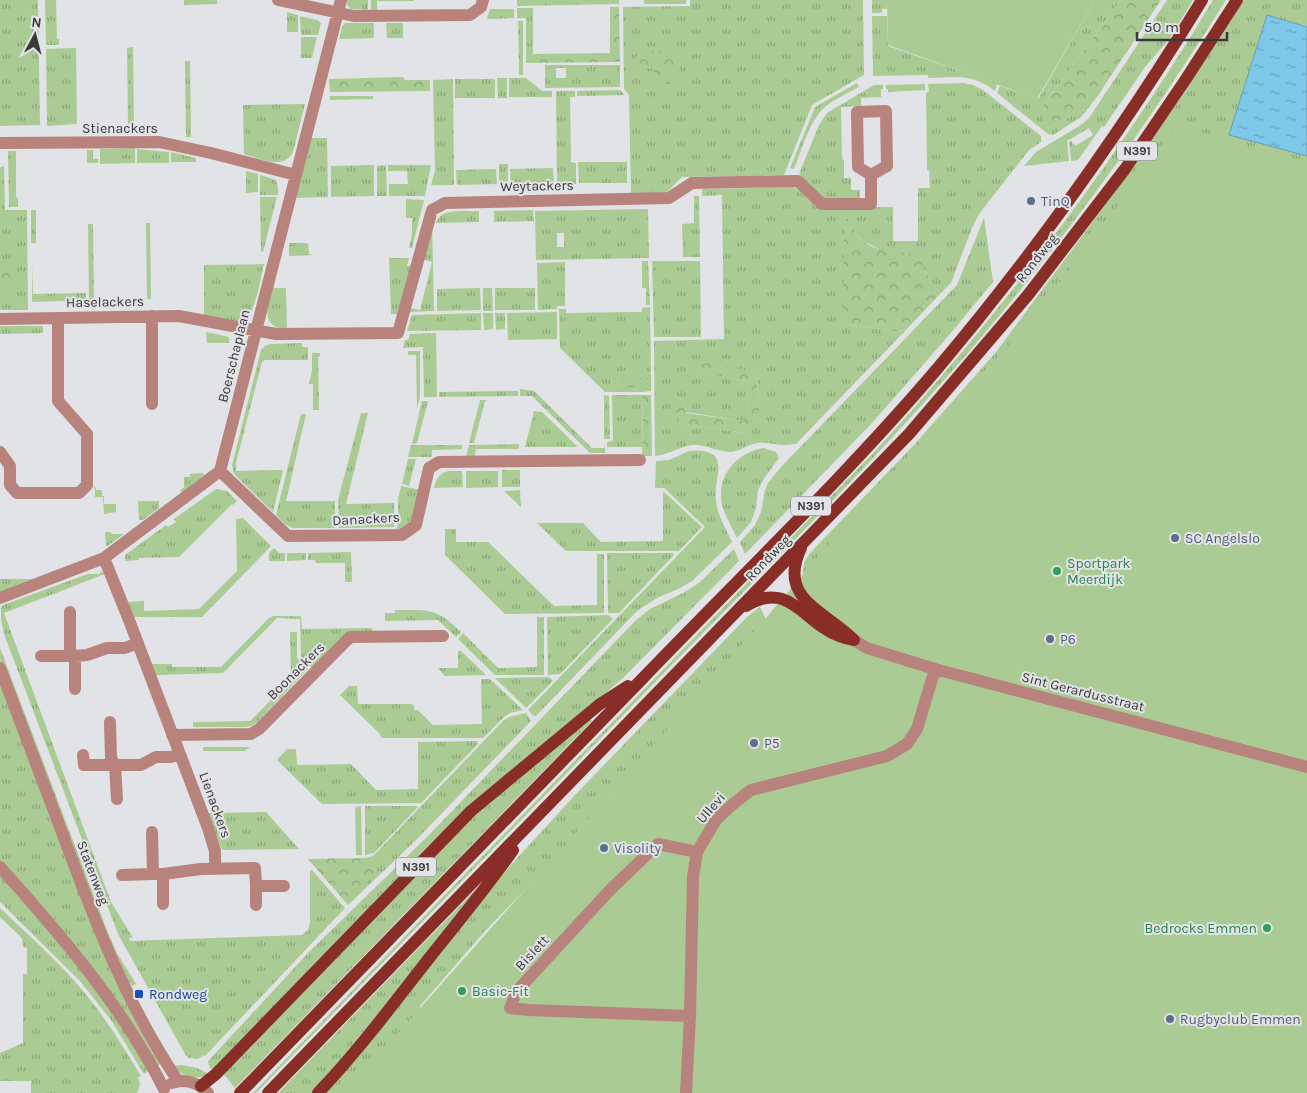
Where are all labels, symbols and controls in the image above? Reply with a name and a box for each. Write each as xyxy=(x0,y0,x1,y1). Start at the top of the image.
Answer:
north arrow xyxy=(10,10,60,60)
scale bar xyxy=(1137,10,1227,42)
text: N xyxy=(31,14,43,32)
text: 50 m xyxy=(1144,18,1179,36)
street label: Stienackers xyxy=(82,120,158,137)
road number: N391 xyxy=(1117,142,1157,160)
street label: Weytackers xyxy=(500,177,574,195)
place label: TinQ xyxy=(1041,193,1070,210)
marker: TinQ xyxy=(1025,195,1037,207)
street label: Rondweg xyxy=(1012,230,1062,286)
street label: Haselackers xyxy=(66,293,144,311)
street label: Boerschaplaan xyxy=(214,308,254,404)
road number: N391 xyxy=(791,496,831,516)
street label: Danackers xyxy=(332,509,400,529)
place label: SC Angelslo xyxy=(1185,530,1260,547)
street label: Rondweg xyxy=(742,531,794,585)
marker: SC Angelslo xyxy=(1169,532,1181,544)
place label: Sportpark Meerdijk xyxy=(1067,555,1131,588)
marker: Sportpark Meerdijk xyxy=(1051,565,1063,577)
place label: P6 xyxy=(1060,631,1076,648)
marker: P6 xyxy=(1044,633,1056,645)
street label: Boonackers xyxy=(264,639,328,703)
street label: Sint Gerardusstraat xyxy=(1020,668,1146,716)
place label: P5 xyxy=(764,735,780,752)
marker: P5 xyxy=(748,737,760,749)
street label: Lienackers xyxy=(195,770,235,840)
street label: Ullevi xyxy=(693,789,729,827)
street label: Statenweg xyxy=(73,838,113,908)
place label: Visolity xyxy=(614,840,661,857)
marker: Visolity xyxy=(598,842,610,854)
road number: N391 xyxy=(396,858,436,876)
place label: Bedrocks Emmen xyxy=(1145,920,1257,937)
marker: Bedrocks Emmen xyxy=(1261,922,1273,934)
street label: Bislett xyxy=(512,932,552,974)
place label: Basic-Fit xyxy=(472,983,529,1000)
marker: Basic-Fit xyxy=(456,985,468,997)
place label: Rondweg xyxy=(149,986,207,1003)
marker: Rondweg xyxy=(133,988,145,1000)
place label: Rugbyclub Emmen xyxy=(1180,1011,1301,1028)
marker: Rugbyclub Emmen xyxy=(1164,1013,1176,1025)

